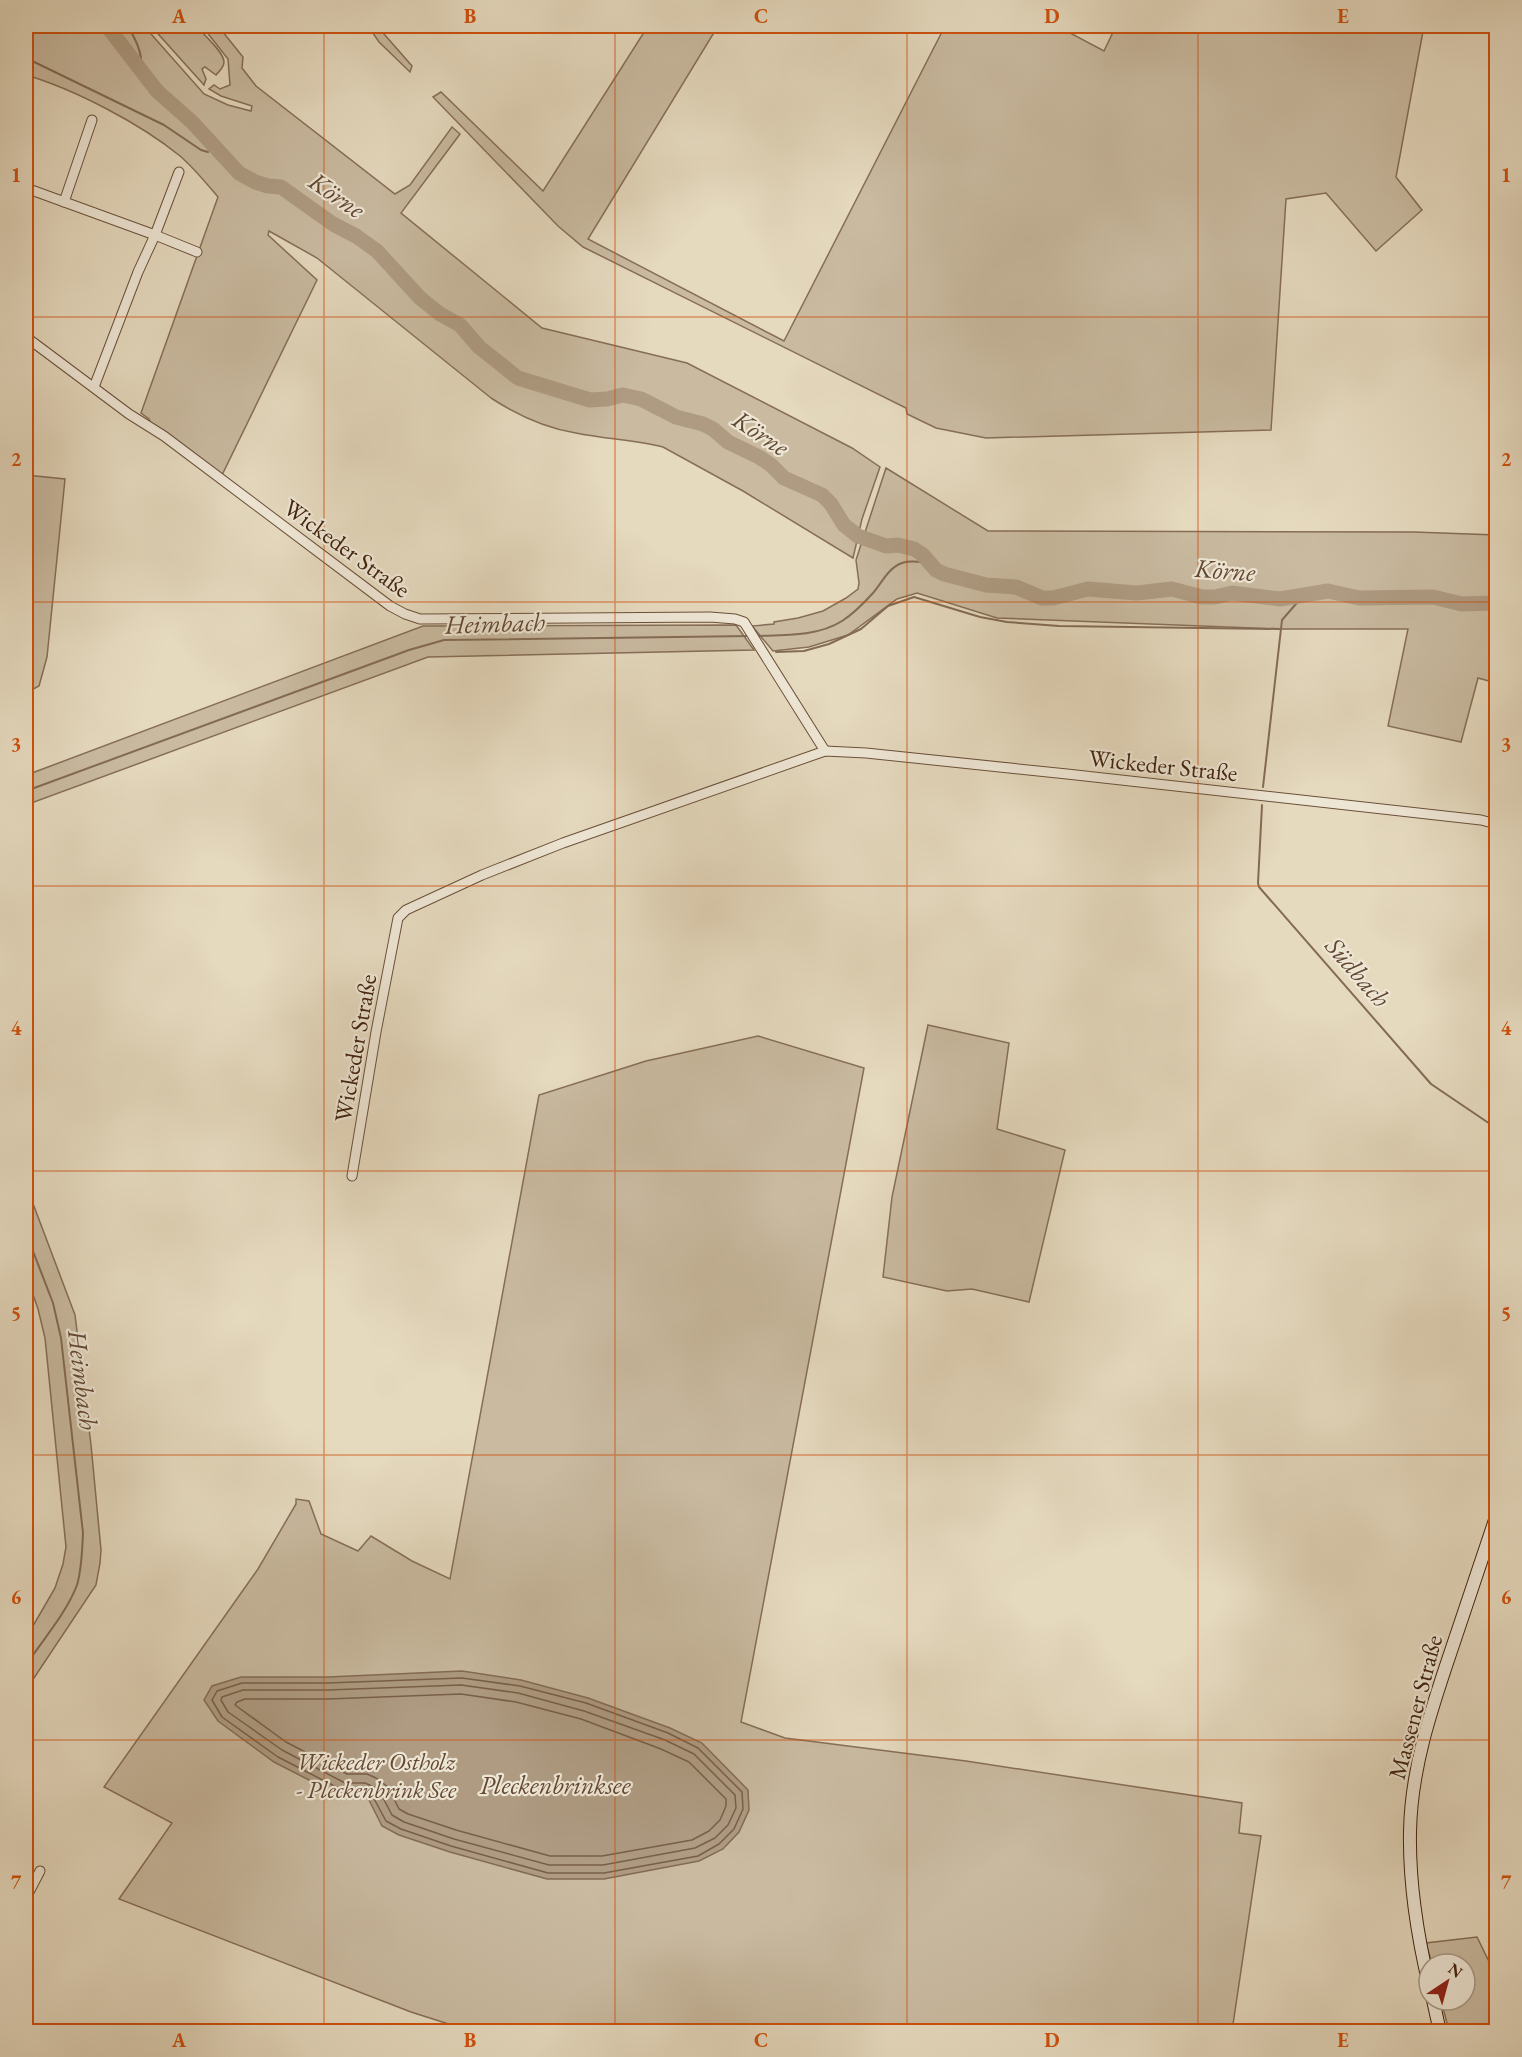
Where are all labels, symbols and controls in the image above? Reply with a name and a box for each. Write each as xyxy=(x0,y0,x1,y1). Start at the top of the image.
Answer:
text: A xyxy=(171,3,187,29)
text: B xyxy=(464,3,476,29)
text: C xyxy=(754,3,768,29)
text: D xyxy=(1044,3,1060,29)
text: E xyxy=(1337,3,1349,29)
text: 1 xyxy=(11,162,21,188)
text: 1 xyxy=(1501,162,1511,188)
water label: Körne xyxy=(302,163,373,227)
water label: Körne xyxy=(726,402,797,464)
text: 2 xyxy=(11,446,22,472)
text: 2 xyxy=(1501,446,1512,472)
street label: Wickeder Straße xyxy=(277,491,417,605)
water label: Körne xyxy=(1193,551,1257,589)
water label: Heimbach xyxy=(443,604,546,642)
text: 3 xyxy=(11,731,21,757)
text: 3 xyxy=(1501,731,1511,757)
street label: Wickeder Straße xyxy=(1087,742,1239,788)
water label: Südbach xyxy=(1317,929,1398,1015)
street label: Wickeder Straße xyxy=(327,972,383,1124)
text: 4 xyxy=(11,1015,22,1041)
text: 4 xyxy=(1501,1015,1512,1041)
text: 5 xyxy=(11,1300,21,1326)
text: 5 xyxy=(1501,1300,1511,1326)
water label: Heimbach xyxy=(60,1327,106,1432)
text: 6 xyxy=(11,1584,22,1610)
text: 6 xyxy=(1501,1584,1512,1610)
street label: Massener Straße xyxy=(1381,1631,1449,1783)
park label: Wickeder Ostholz - Pleckenbrink See xyxy=(296,1746,457,1805)
water label: Pleckenbrinksee xyxy=(479,1768,632,1802)
text: 7 xyxy=(11,1869,22,1895)
text: 7 xyxy=(1501,1869,1512,1895)
north arrow xyxy=(1417,1952,1477,2012)
text: N xyxy=(1444,1958,1467,1983)
text: A xyxy=(171,2027,187,2053)
text: B xyxy=(464,2027,476,2053)
text: C xyxy=(754,2027,768,2053)
text: D xyxy=(1044,2027,1060,2053)
text: E xyxy=(1337,2027,1349,2053)

